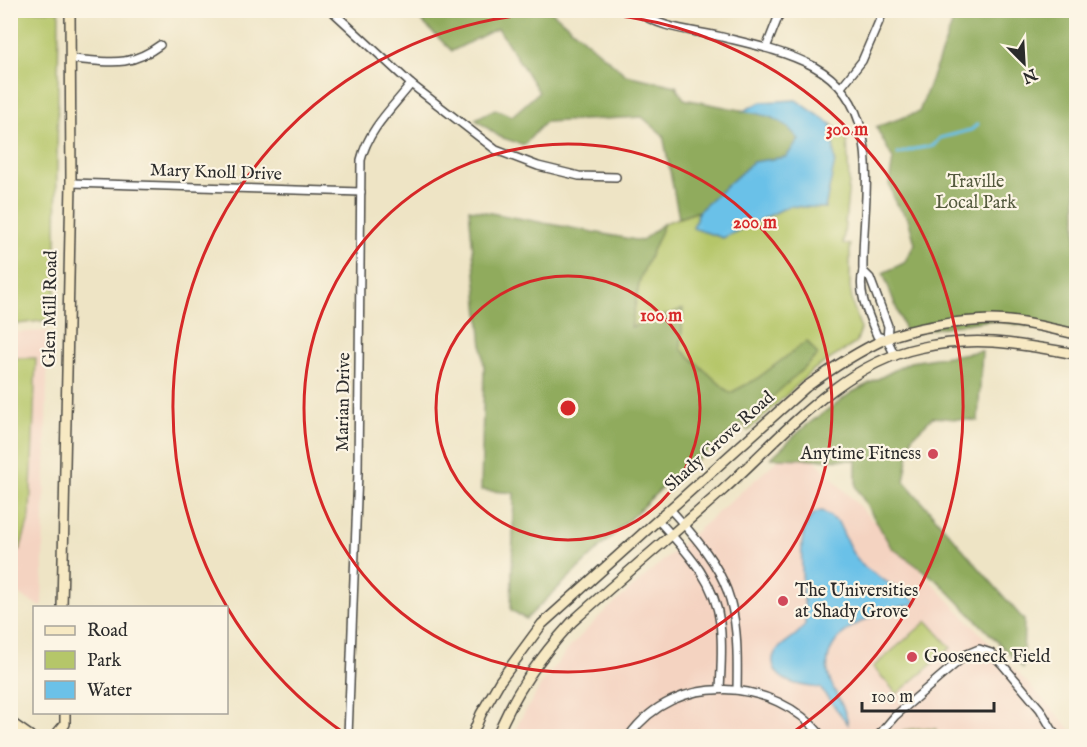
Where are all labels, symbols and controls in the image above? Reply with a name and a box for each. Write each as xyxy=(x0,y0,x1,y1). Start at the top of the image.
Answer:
north arrow xyxy=(994,33,1054,93)
text: N xyxy=(1019,63,1041,87)
text: 300 m xyxy=(826,119,868,142)
street label: Mary Knoll Drive xyxy=(150,159,282,187)
park label: Traville Local Park xyxy=(935,171,1017,215)
text: 200 m xyxy=(733,212,777,235)
street label: Glen Mill Road xyxy=(38,250,64,368)
text: 100 m xyxy=(640,305,682,328)
street label: Marian Drive xyxy=(332,352,356,452)
street label: Shady Grove Road xyxy=(660,386,780,497)
centre of rings xyxy=(558,398,578,418)
place label: Anytime Fitness xyxy=(800,443,921,466)
marker: Anytime Fitness xyxy=(926,447,940,461)
place label: The Universities at Shady Grove xyxy=(795,580,918,624)
marker: The Universities at Shady Grove xyxy=(776,594,790,608)
legend xyxy=(33,606,228,714)
text: Road xyxy=(87,620,128,643)
place label: Gooseneck Field xyxy=(924,646,1051,669)
text: Park xyxy=(87,650,122,673)
marker: Gooseneck Field xyxy=(905,650,919,664)
scale bar xyxy=(862,675,994,713)
text: Water xyxy=(87,680,132,703)
text: 100 m xyxy=(871,686,913,709)

